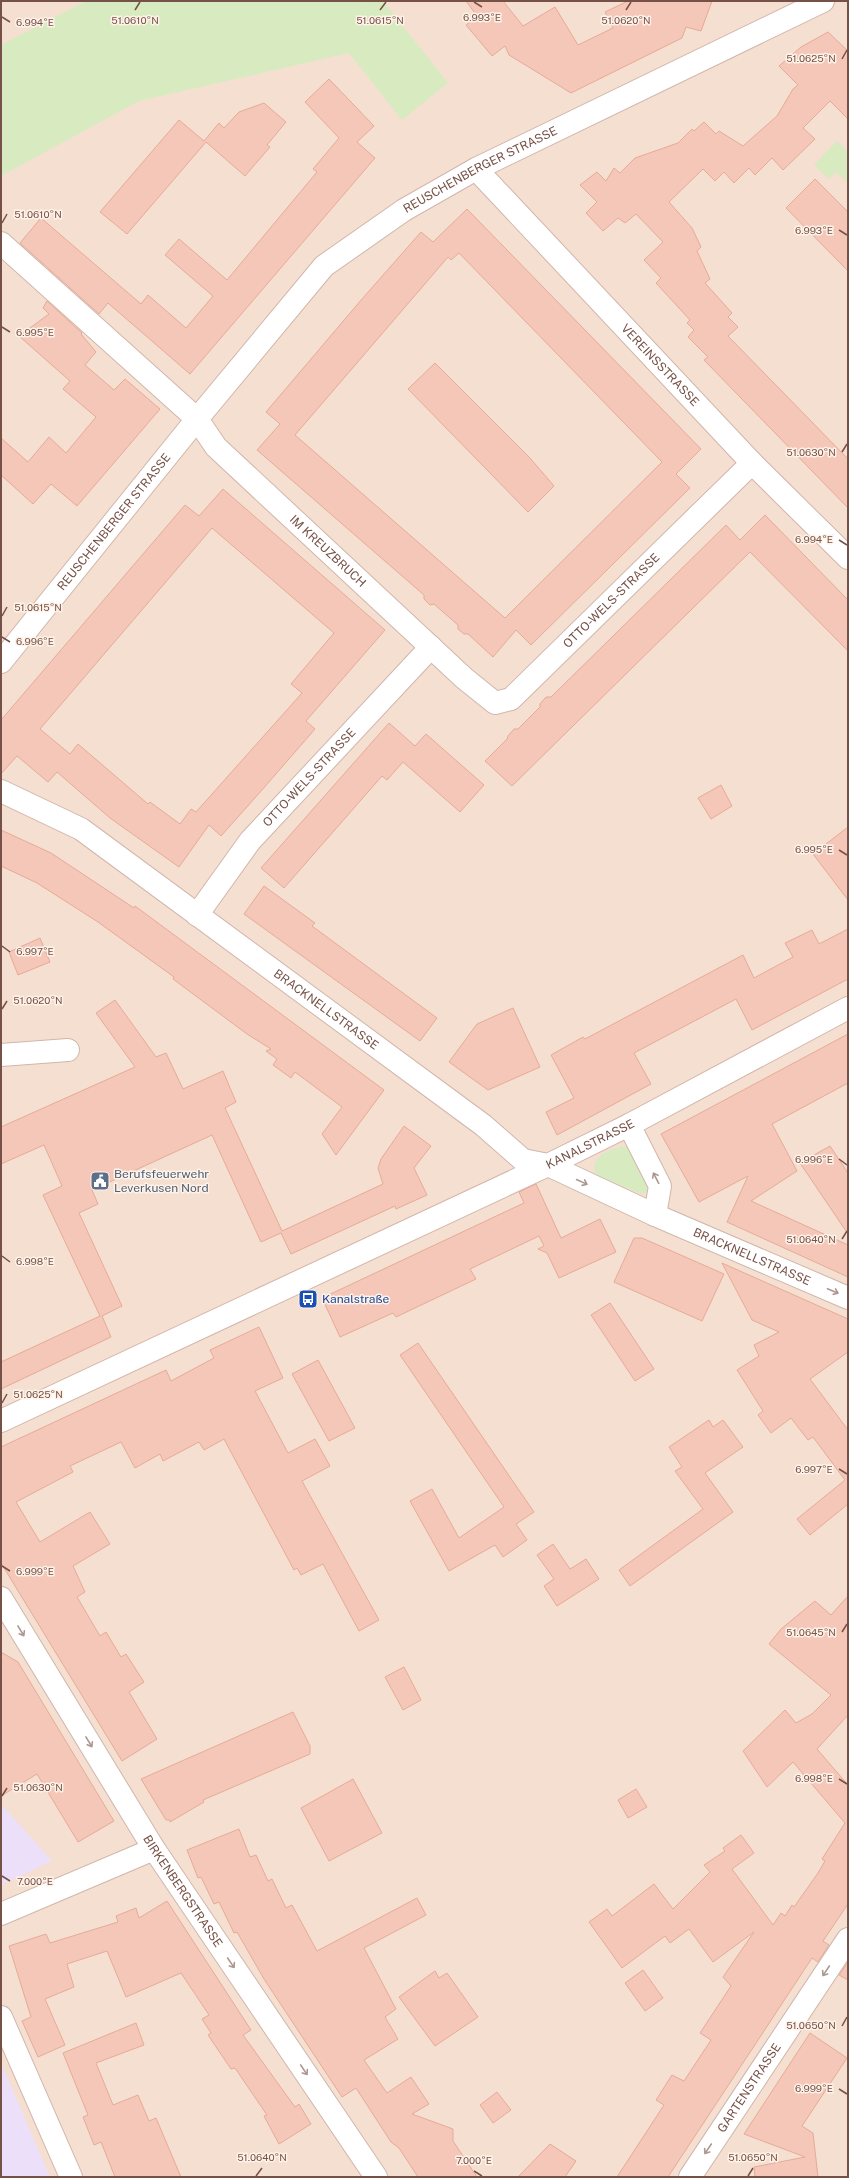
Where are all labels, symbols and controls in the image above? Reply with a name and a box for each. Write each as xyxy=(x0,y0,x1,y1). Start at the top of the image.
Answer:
text: 6.993°E xyxy=(463,11,501,23)
text: 51.0610°N xyxy=(111,14,159,26)
text: 51.0615°N xyxy=(356,14,404,26)
text: 51.0620°N xyxy=(601,14,651,26)
text: 6.994°E xyxy=(16,16,54,28)
text: 51.0625°N xyxy=(786,52,836,64)
street label: REUSCHENBERGER STRASSE xyxy=(401,124,560,216)
text: 51.0610°N xyxy=(14,208,62,220)
text: 6.993°E xyxy=(795,224,833,236)
street label: VEREINSSTRASSE xyxy=(618,321,702,409)
text: 6.995°E xyxy=(16,326,54,338)
text: 51.0630°N xyxy=(786,446,836,458)
street label: REUSCHENBERGER STRASSE xyxy=(55,451,173,593)
street label: IM KREUZBRUCH xyxy=(287,512,369,590)
text: 6.994°E xyxy=(795,533,833,545)
street label: OTTO-WELS-STRASSE xyxy=(560,550,663,651)
text: 51.0615°N xyxy=(14,601,62,613)
text: 6.996°E xyxy=(16,635,54,647)
street label: OTTO-WELS-STRASSE xyxy=(260,725,359,829)
text: 6.995°E xyxy=(795,843,833,855)
text: 6.997°E xyxy=(16,945,54,957)
street label: BRACKNELLSTRASSE xyxy=(271,966,381,1053)
text: 51.0620°N xyxy=(13,994,63,1006)
street label: KANALSTRASSE xyxy=(544,1116,637,1172)
text: 6.996°E xyxy=(795,1153,833,1165)
place label: Berufsfeuerwehr Leverkusen Nord xyxy=(114,1167,209,1195)
public building icon: Berufsfeuerwehr Leverkusen Nord xyxy=(89,1170,111,1192)
one-way arrow xyxy=(652,1172,659,1184)
one-way arrow xyxy=(576,1179,588,1186)
street label: BRACKNELLSTRASSE xyxy=(691,1225,813,1288)
text: 51.0640°N xyxy=(786,1233,836,1245)
text: 6.998°E xyxy=(16,1255,54,1267)
bus stop icon: Kanalstraße xyxy=(297,1288,319,1310)
one-way arrow xyxy=(826,1288,838,1296)
place label: Kanalstraße xyxy=(322,1292,390,1306)
text: 51.0625°N xyxy=(13,1388,63,1400)
text: 6.997°E xyxy=(795,1463,833,1475)
text: 6.999°E xyxy=(16,1565,54,1577)
one-way arrow xyxy=(18,1625,26,1637)
text: 51.0645°N xyxy=(786,1626,836,1638)
one-way arrow xyxy=(86,1736,94,1748)
text: 6.998°E xyxy=(795,1772,833,1784)
text: 51.0630°N xyxy=(13,1781,63,1793)
street label: BIRKENBERGSTRASSE xyxy=(140,1833,225,1950)
text: 7.000°E xyxy=(17,1875,53,1887)
one-way arrow xyxy=(227,1957,235,1968)
one-way arrow xyxy=(822,1965,830,1977)
text: 51.0650°N xyxy=(786,2019,836,2031)
street label: GARTENSTRASSE xyxy=(715,2041,784,2135)
one-way arrow xyxy=(299,2065,308,2076)
text: 6.999°E xyxy=(795,2082,833,2094)
one-way arrow xyxy=(704,2144,712,2155)
text: 51.0640°N xyxy=(237,2151,287,2163)
text: 51.0650°N xyxy=(728,2151,778,2163)
text: 7.000°E xyxy=(456,2154,492,2166)

